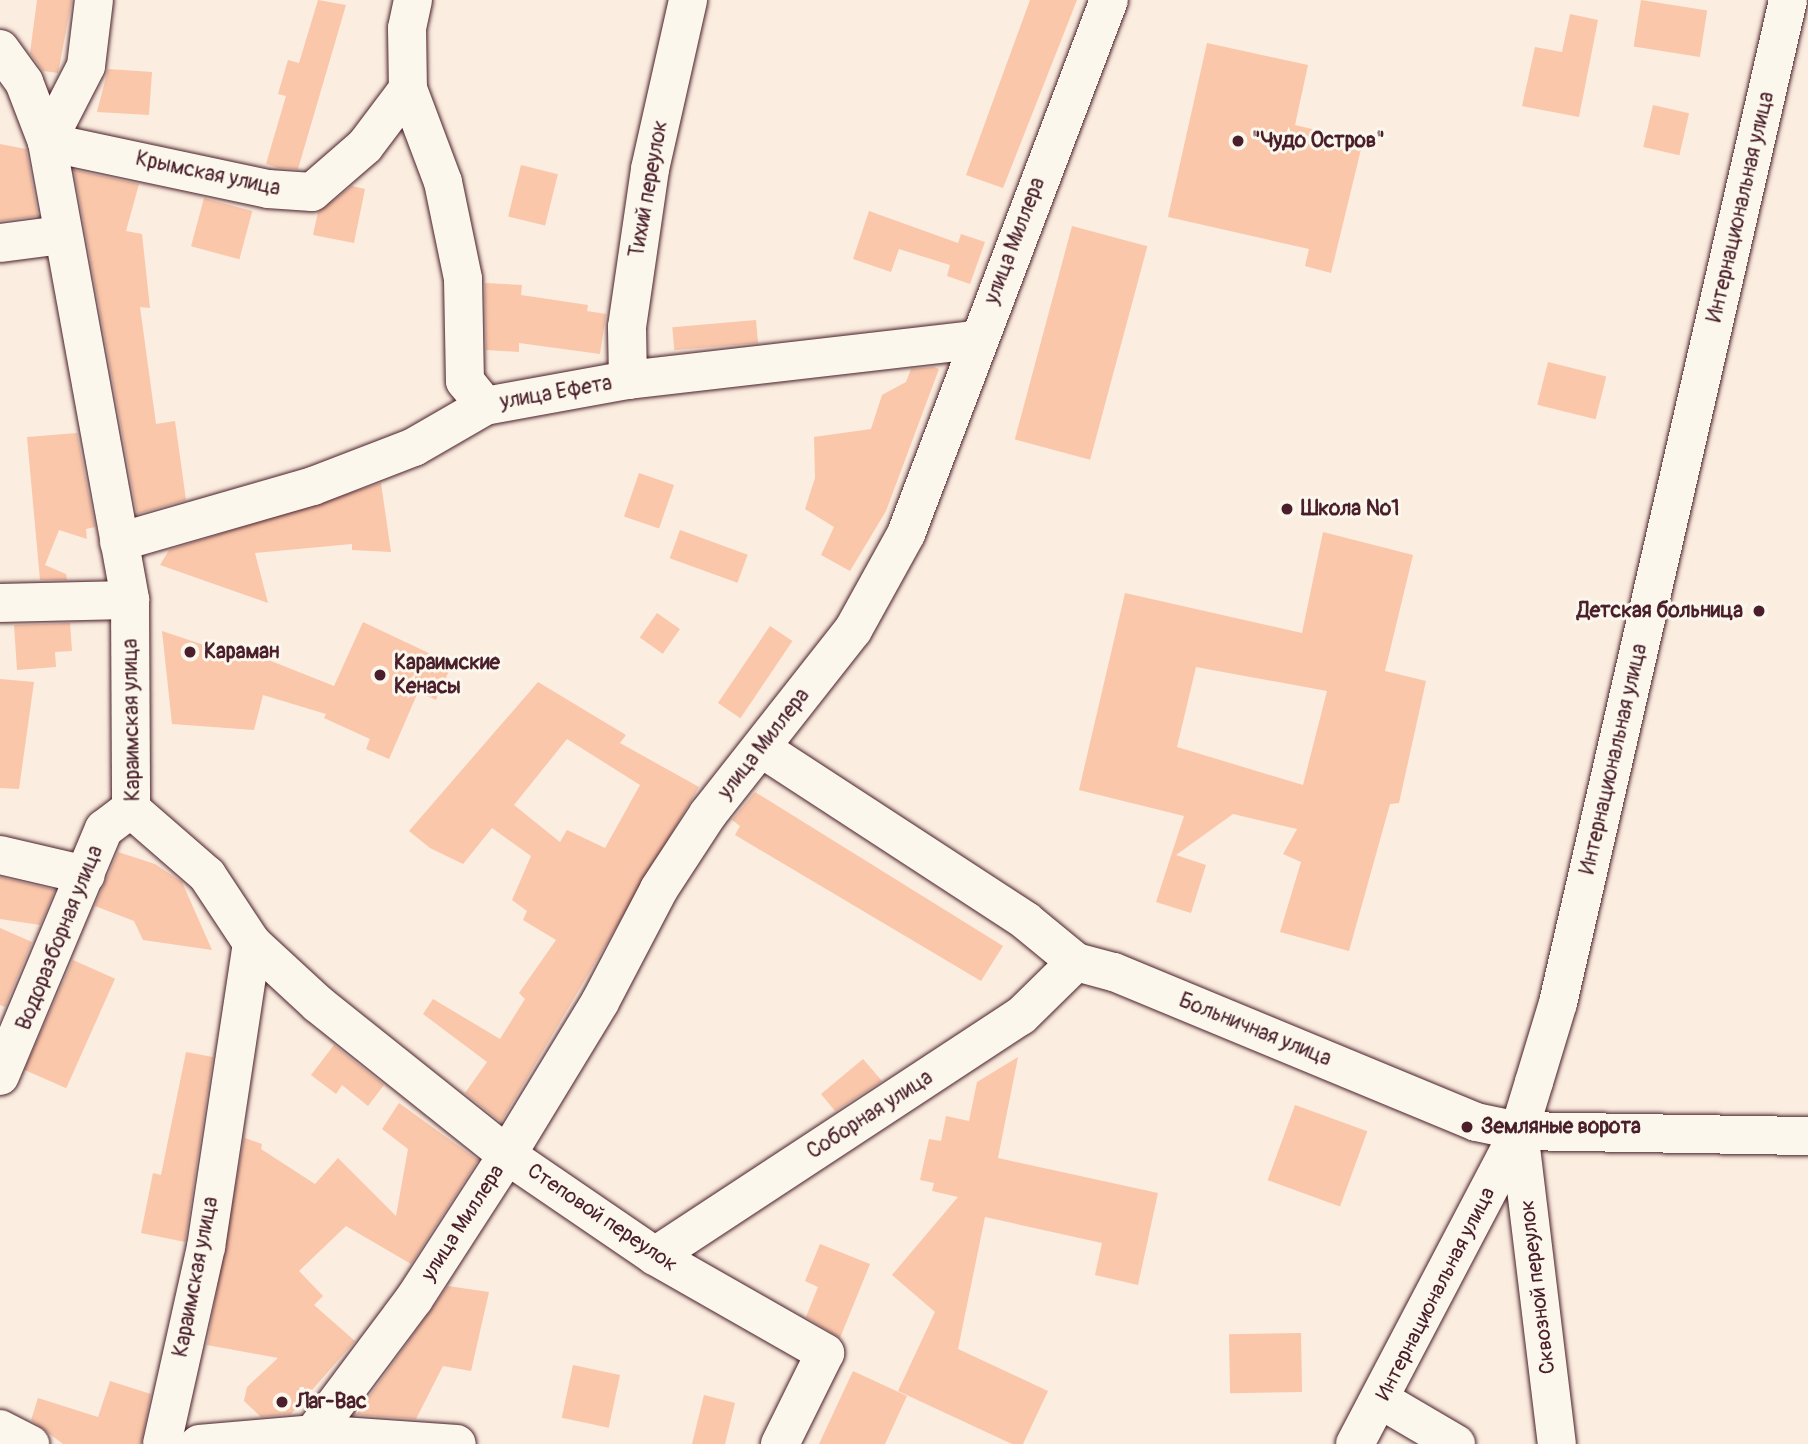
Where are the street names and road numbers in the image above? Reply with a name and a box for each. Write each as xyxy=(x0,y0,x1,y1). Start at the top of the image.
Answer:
street label: Интернациональная улица xyxy=(1702,89,1780,325)
street label: Тихий переулок xyxy=(625,118,673,260)
street label: Крымская улица xyxy=(133,146,283,202)
street label: улица Миллера xyxy=(979,174,1051,308)
street label: улица Ефета xyxy=(498,371,614,415)
street label: Караимская улица xyxy=(118,638,146,802)
street label: Интернациональная улица xyxy=(1575,641,1653,877)
street label: улица Миллера xyxy=(713,684,815,804)
street label: Водоразборная улица xyxy=(11,842,109,1034)
street label: Больничная улица xyxy=(1175,988,1335,1072)
street label: Соборная улица xyxy=(803,1065,937,1165)
street label: Степовой переулок xyxy=(522,1158,682,1278)
street label: улица Миллера xyxy=(416,1160,510,1286)
street label: Интернациональная улица xyxy=(1371,1183,1501,1405)
street label: Караимская улица xyxy=(168,1195,224,1359)
street label: Сквозной переулок xyxy=(1515,1198,1561,1376)

